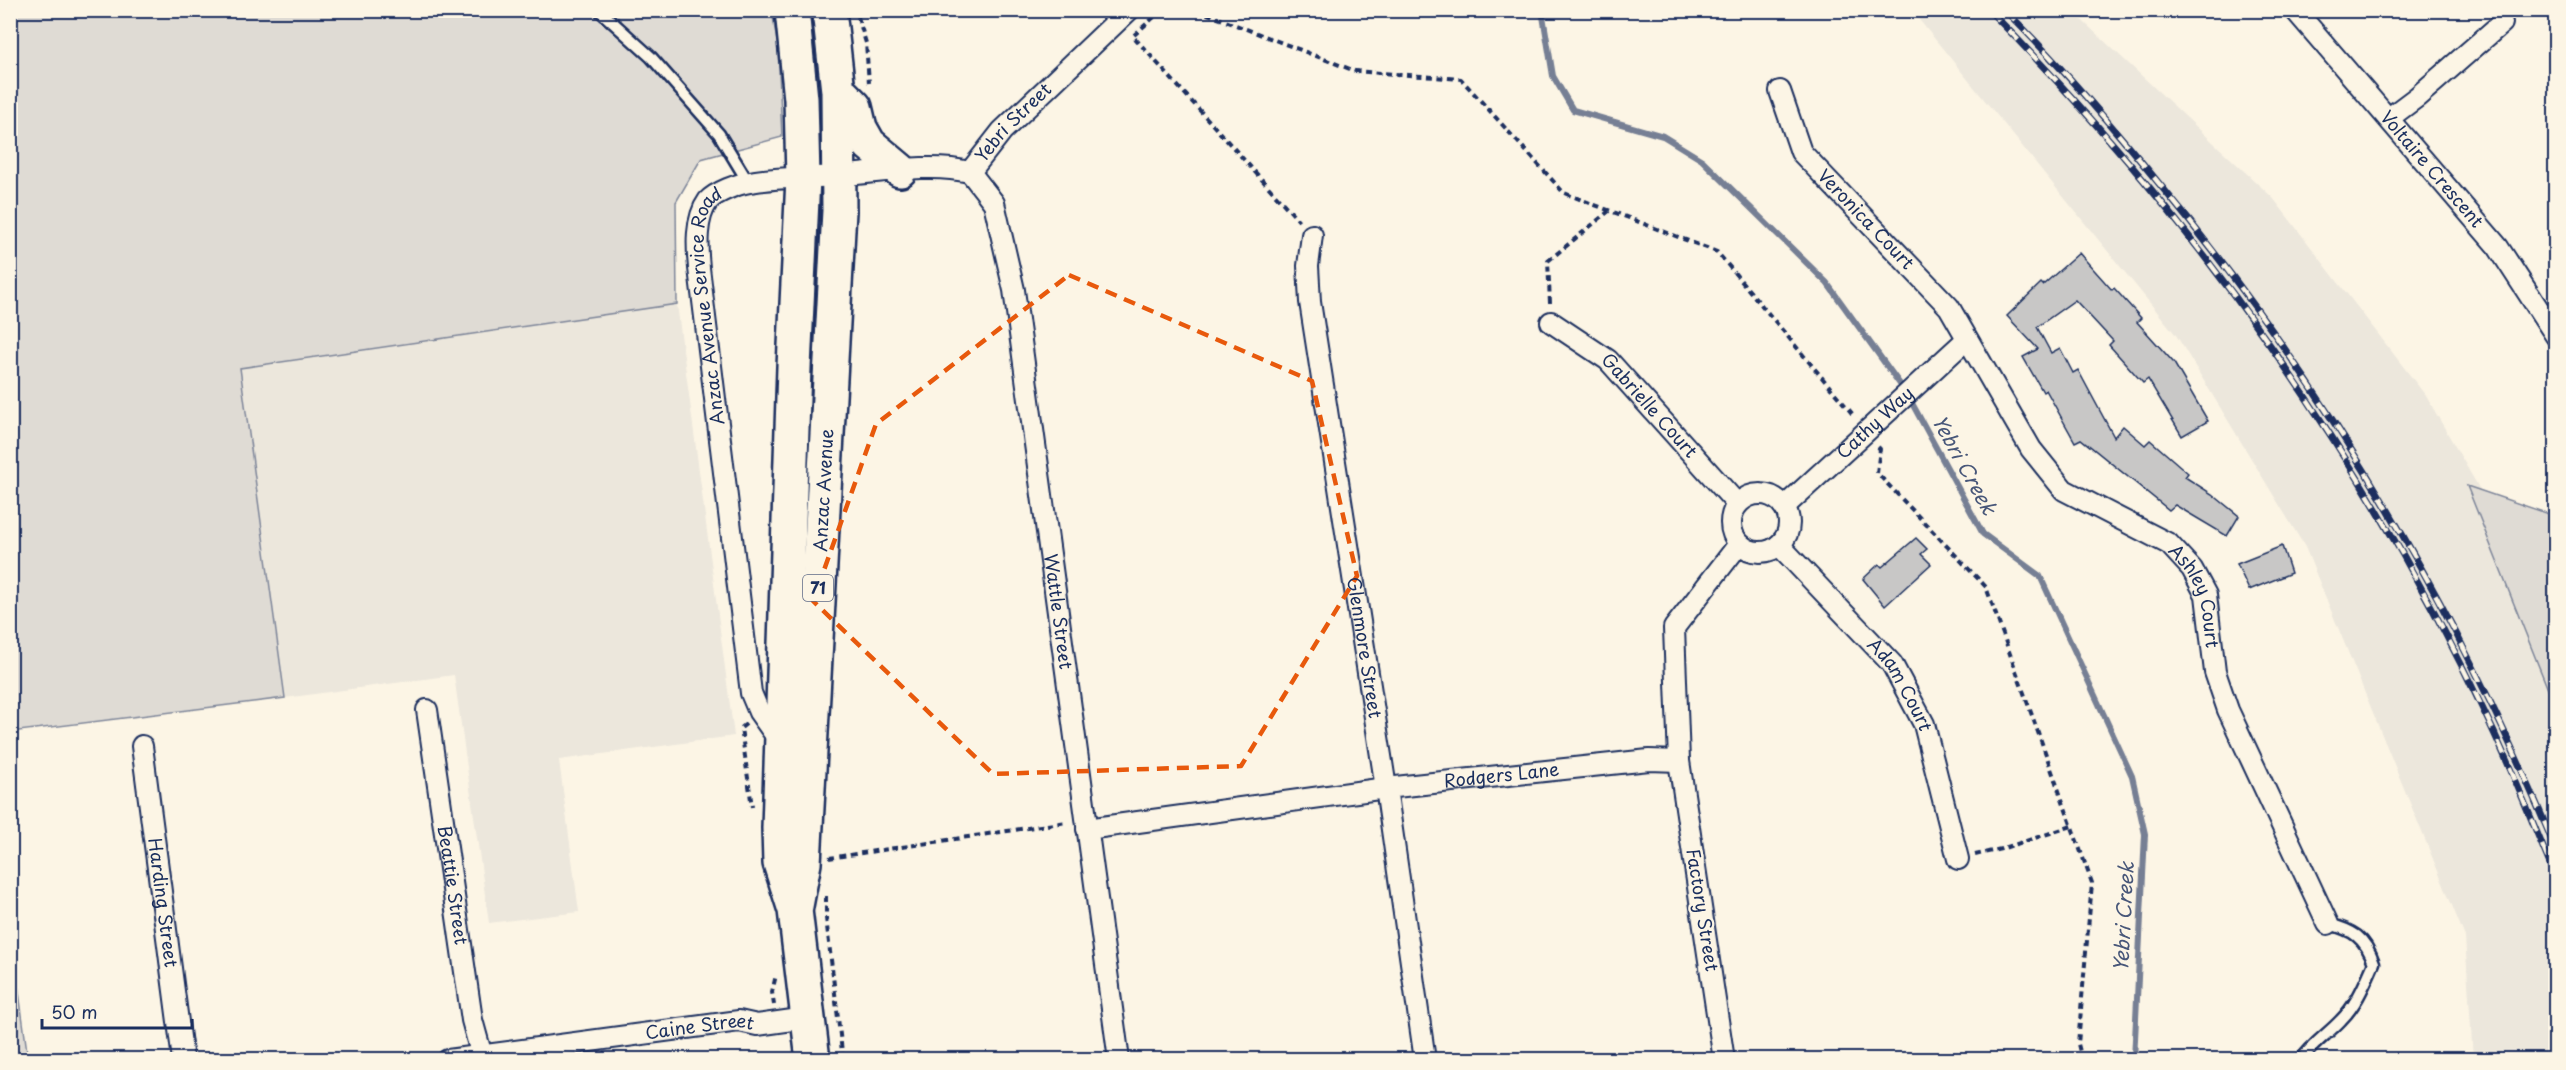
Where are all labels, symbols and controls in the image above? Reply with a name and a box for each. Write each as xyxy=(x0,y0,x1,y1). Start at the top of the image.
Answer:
street label: Yebri Street xyxy=(968,76,1057,167)
street label: Voltaire Crescent xyxy=(2375,104,2491,233)
street label: Veronica Court xyxy=(1812,162,1921,275)
text: Anzac Avenue Service Road xyxy=(682,179,730,427)
street label: Anzac Avenue Service Road xyxy=(708,192,738,430)
street label: Gabrielle Court xyxy=(1596,346,1705,463)
street label: Cathy Way xyxy=(1830,379,1919,465)
water label: Yebri Creek xyxy=(1925,409,2005,521)
street label: Anzac Avenue xyxy=(806,428,839,552)
street label: Ashley Court xyxy=(2163,537,2227,649)
street label: Wattle Street xyxy=(1038,552,1081,671)
road number: 71 xyxy=(803,575,833,601)
street label: Glenmore Street xyxy=(1341,575,1390,720)
street label: Adam Court xyxy=(1862,631,1940,734)
street label: Rodgers Lane xyxy=(1442,755,1561,794)
street label: Beattie Street xyxy=(432,823,476,946)
street label: Harding Street xyxy=(142,836,186,969)
street label: Factory Street xyxy=(1680,846,1727,973)
water label: Yebri Creek xyxy=(2105,860,2141,973)
scale bar xyxy=(42,992,192,1030)
text: 50 m xyxy=(51,998,98,1025)
street label: Caine Street xyxy=(643,1006,757,1045)

